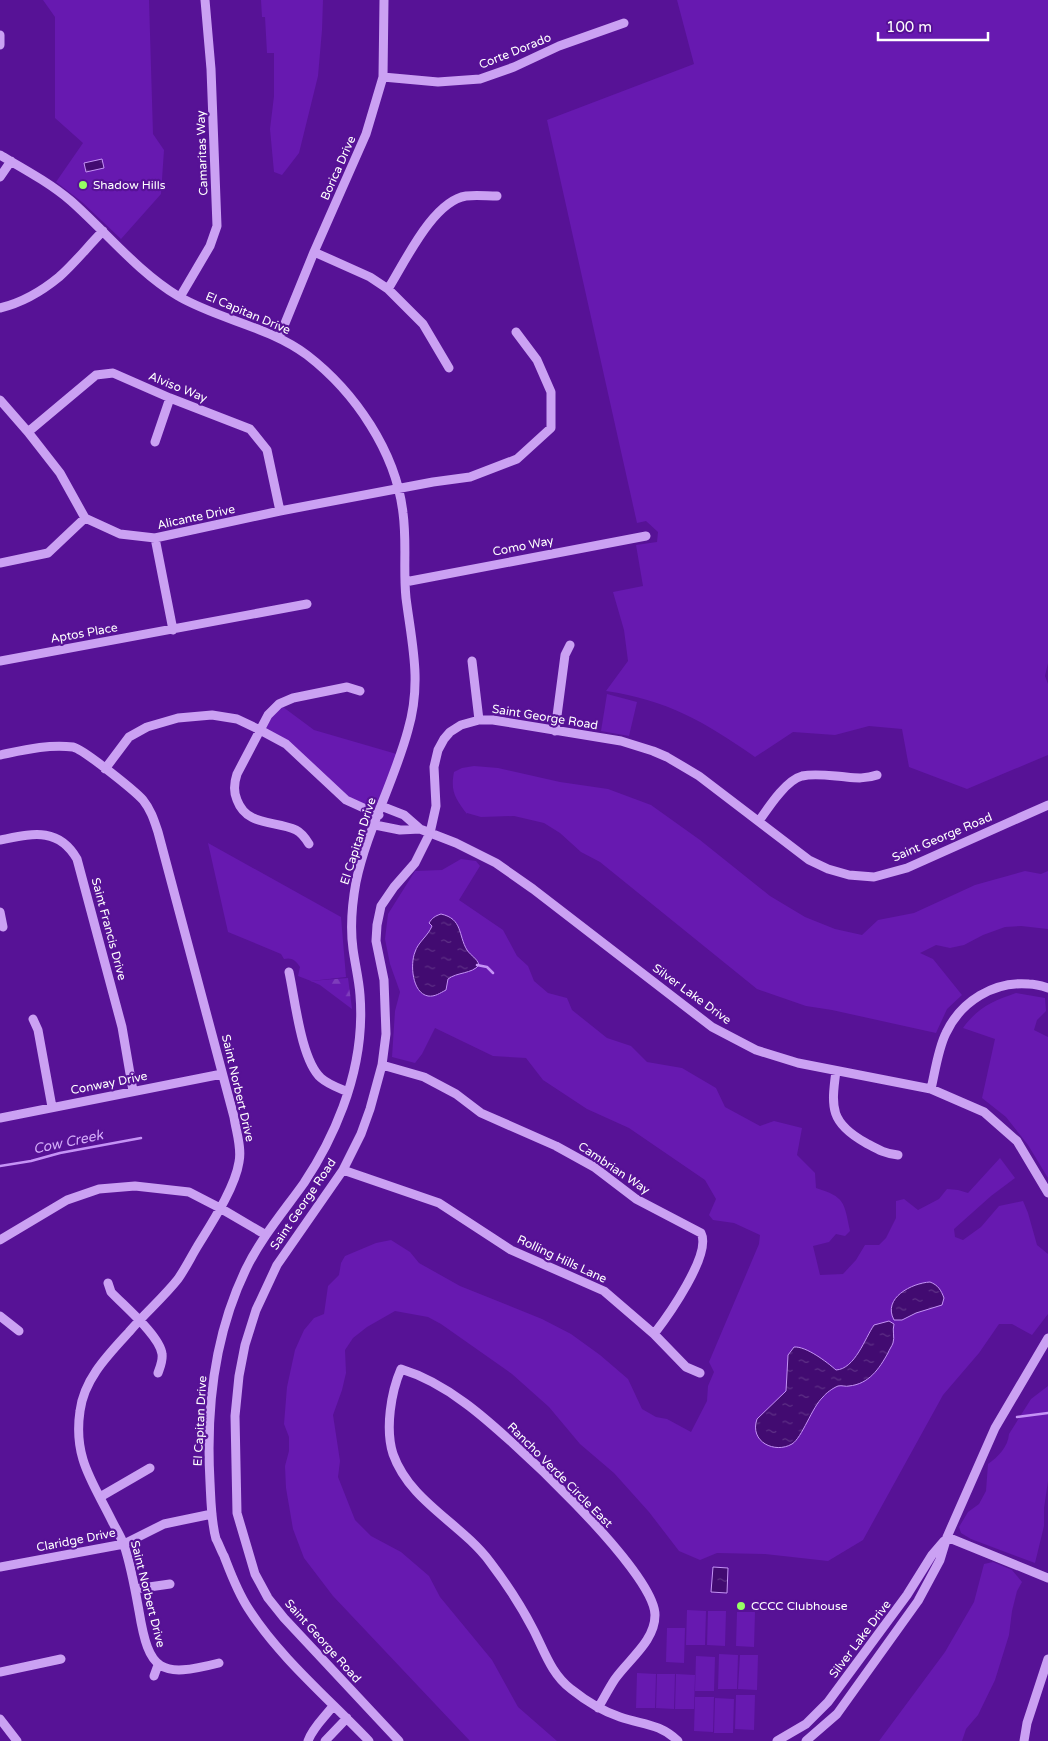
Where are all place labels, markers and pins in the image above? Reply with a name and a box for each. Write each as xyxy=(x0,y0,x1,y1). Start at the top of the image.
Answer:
place label: Shadow Hills xyxy=(93,178,166,192)
marker: Shadow Hills xyxy=(77,179,89,191)
place label: CCCC Clubhouse xyxy=(751,1599,848,1613)
marker: CCCC Clubhouse xyxy=(735,1600,747,1612)

